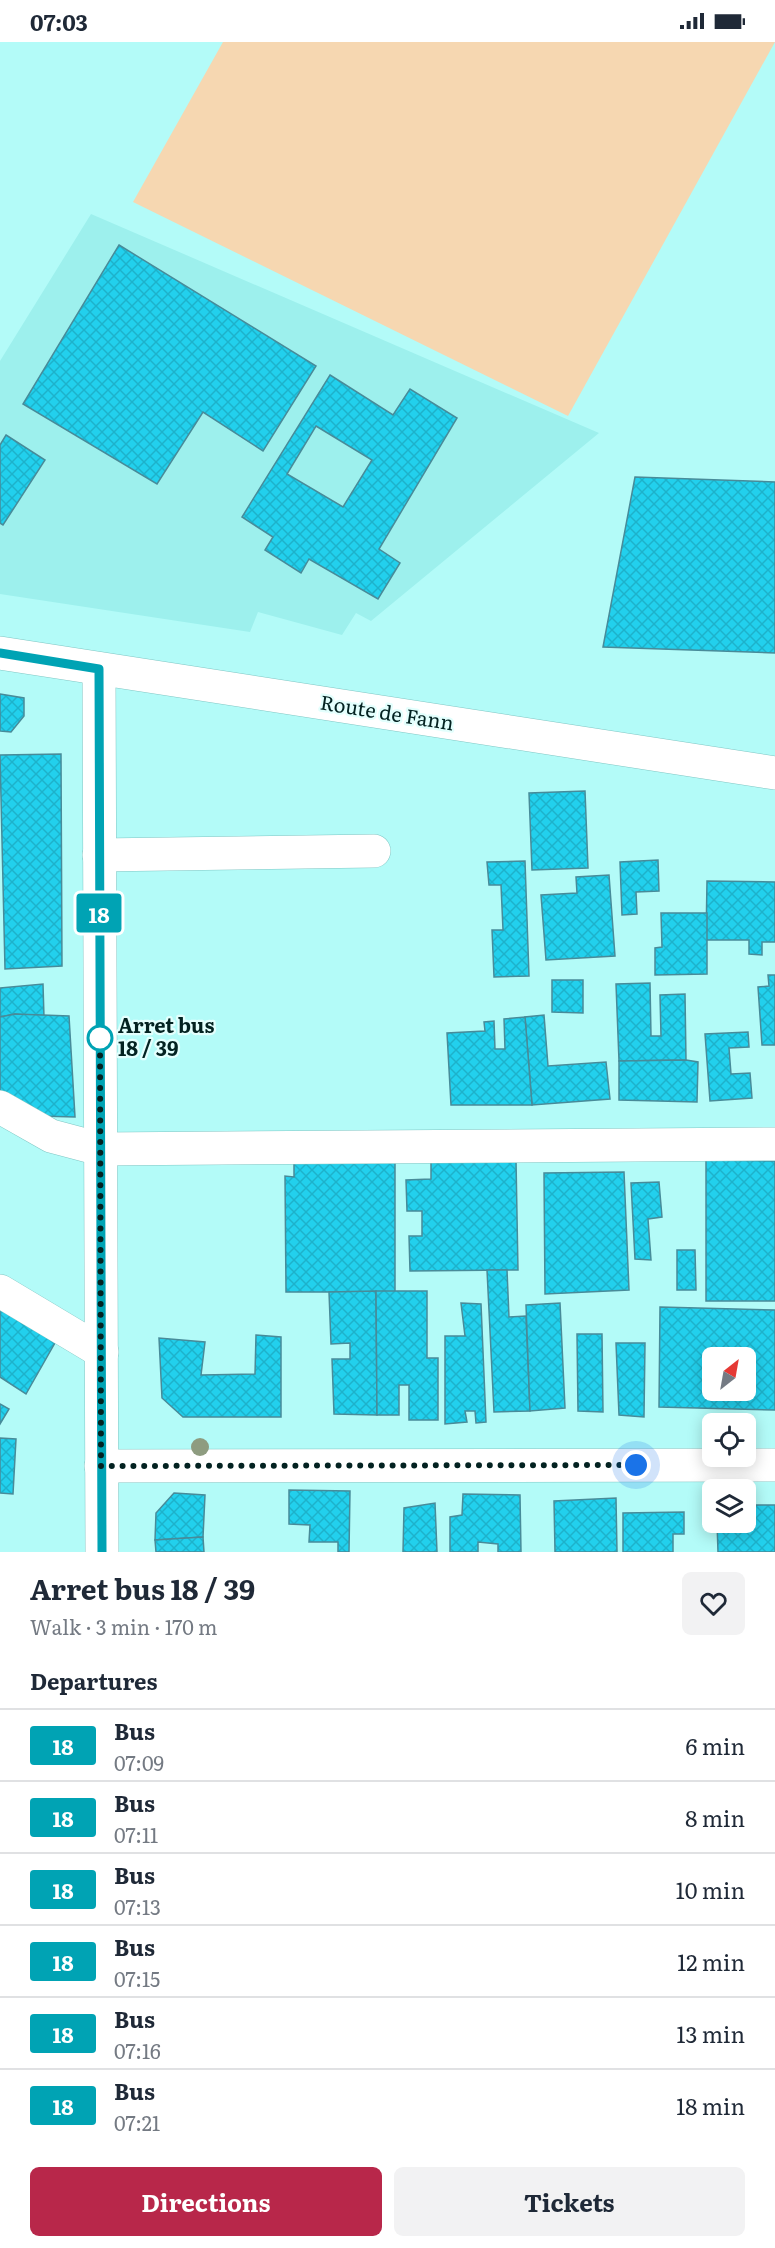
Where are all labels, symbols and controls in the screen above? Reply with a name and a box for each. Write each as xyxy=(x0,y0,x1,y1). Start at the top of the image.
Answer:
text: 07:03 xyxy=(30,5,88,38)
street label: Route de Fann xyxy=(318,686,456,736)
line badge: 18 xyxy=(72,894,126,932)
text: 18 xyxy=(88,898,110,929)
place label: Arret bus 18 / 39 xyxy=(118,1009,214,1062)
marker: Arret bus 18 / 39 xyxy=(87,1025,113,1051)
north arrow xyxy=(702,1347,756,1401)
map controls xyxy=(702,1347,756,1533)
button: locate xyxy=(702,1413,756,1467)
your location xyxy=(621,1450,651,1480)
button: layers xyxy=(702,1479,756,1533)
text: Arret bus 18 / 39 xyxy=(30,1567,255,1609)
button: heart xyxy=(682,1572,745,1635)
text: Walk · 3 min · 170 m xyxy=(30,1611,217,1641)
text: Departures xyxy=(30,1664,157,1697)
text: Bus xyxy=(114,1714,155,1747)
text: 6 min xyxy=(686,1729,745,1762)
text: 18 xyxy=(52,1730,74,1761)
text: 07:09 xyxy=(114,1747,164,1777)
text: Bus xyxy=(114,1786,155,1819)
text: 8 min xyxy=(685,1801,745,1834)
text: 18 xyxy=(52,1802,74,1833)
text: 07:11 xyxy=(114,1819,158,1849)
text: Bus xyxy=(114,1858,155,1891)
text: 10 min xyxy=(676,1873,745,1906)
text: 18 xyxy=(52,1874,74,1905)
text: 07:13 xyxy=(114,1891,161,1921)
text: Bus xyxy=(114,1930,155,1963)
text: 12 min xyxy=(677,1945,745,1978)
text: 18 xyxy=(52,1946,74,1977)
text: 07:15 xyxy=(114,1963,160,1993)
text: Bus xyxy=(114,2002,155,2035)
text: 13 min xyxy=(676,2017,745,2050)
text: 18 xyxy=(52,2018,74,2049)
text: 07:16 xyxy=(114,2035,161,2065)
text: Bus xyxy=(114,2074,155,2107)
text: 18 min xyxy=(676,2089,745,2122)
text: 18 xyxy=(52,2090,74,2121)
text: 07:21 xyxy=(114,2107,160,2137)
button: Directions xyxy=(30,2167,382,2236)
button: Tickets xyxy=(394,2167,745,2236)

